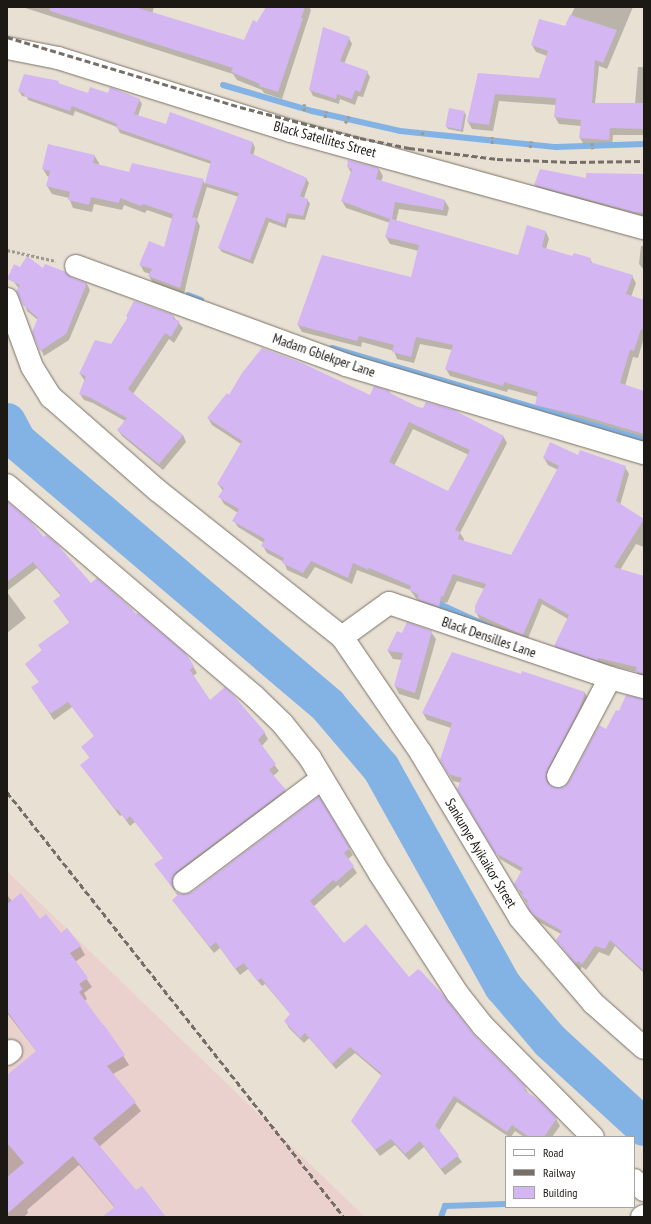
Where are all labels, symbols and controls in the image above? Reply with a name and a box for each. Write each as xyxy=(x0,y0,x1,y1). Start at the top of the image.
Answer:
street label: Black Satellites Street xyxy=(272,117,378,161)
street label: Madam Gblekper Lane xyxy=(270,330,378,380)
street label: Black Densilles Lane xyxy=(439,613,539,661)
street label: Sankunye Ayikaikor Street xyxy=(442,795,520,911)
legend xyxy=(505,1136,635,1208)
text: Road xyxy=(543,1145,563,1160)
text: Railway xyxy=(543,1165,575,1180)
text: Building xyxy=(543,1185,578,1200)

